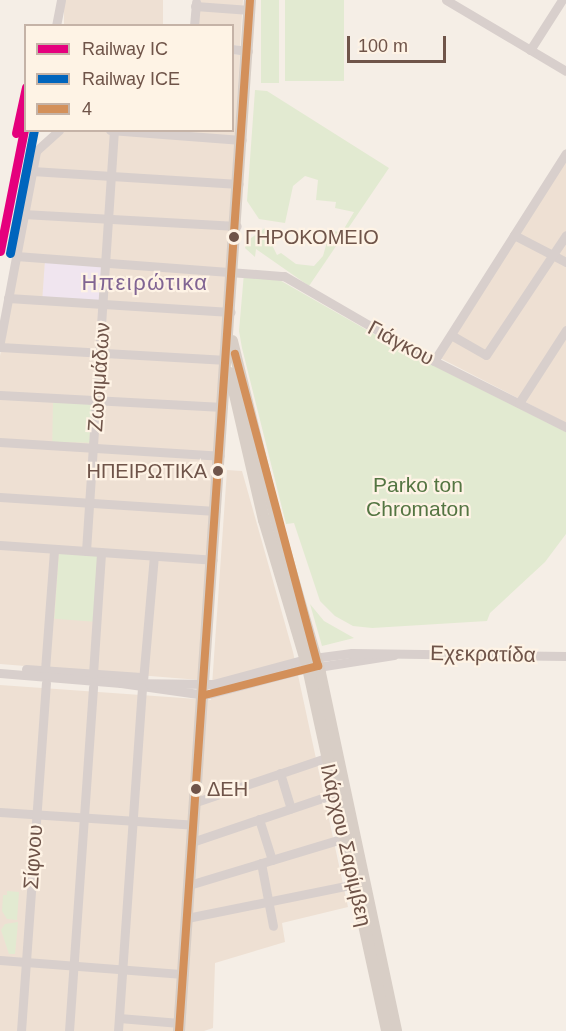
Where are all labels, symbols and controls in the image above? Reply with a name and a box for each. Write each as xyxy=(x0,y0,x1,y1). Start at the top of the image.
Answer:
legend xyxy=(24,24,234,132)
scale bar xyxy=(350,24,449,62)
text: 100 m xyxy=(358,36,408,56)
text: Railway IC xyxy=(82,39,168,59)
text: Railway ICE xyxy=(82,69,180,89)
text: 4 xyxy=(82,99,92,119)
place label: ΓΗΡΟΚΟΜΕΙΟ xyxy=(245,225,379,249)
marker: ΓΗΡΟΚΟΜΕΙΟ xyxy=(228,231,240,243)
district label: Ηπειρώτικα xyxy=(81,270,209,296)
street label: Γιάγκου xyxy=(364,315,438,371)
street label: Ζωσιμάδων xyxy=(83,321,115,433)
place label: ΗΠΕΙΡΩΤΙΚΑ xyxy=(86,459,207,483)
marker: ΗΠΕΙΡΩΤΙΚΑ xyxy=(212,465,224,477)
park label: Parko ton Chromaton xyxy=(366,472,470,522)
street label: Εχεκρατίδα xyxy=(430,640,536,668)
street label: Ιλάρχου Σαρίμβεη xyxy=(315,761,377,929)
place label: ΔΕΗ xyxy=(207,777,248,801)
marker: ΔΕΗ xyxy=(190,783,202,795)
street label: Σίφνου xyxy=(18,824,48,890)

